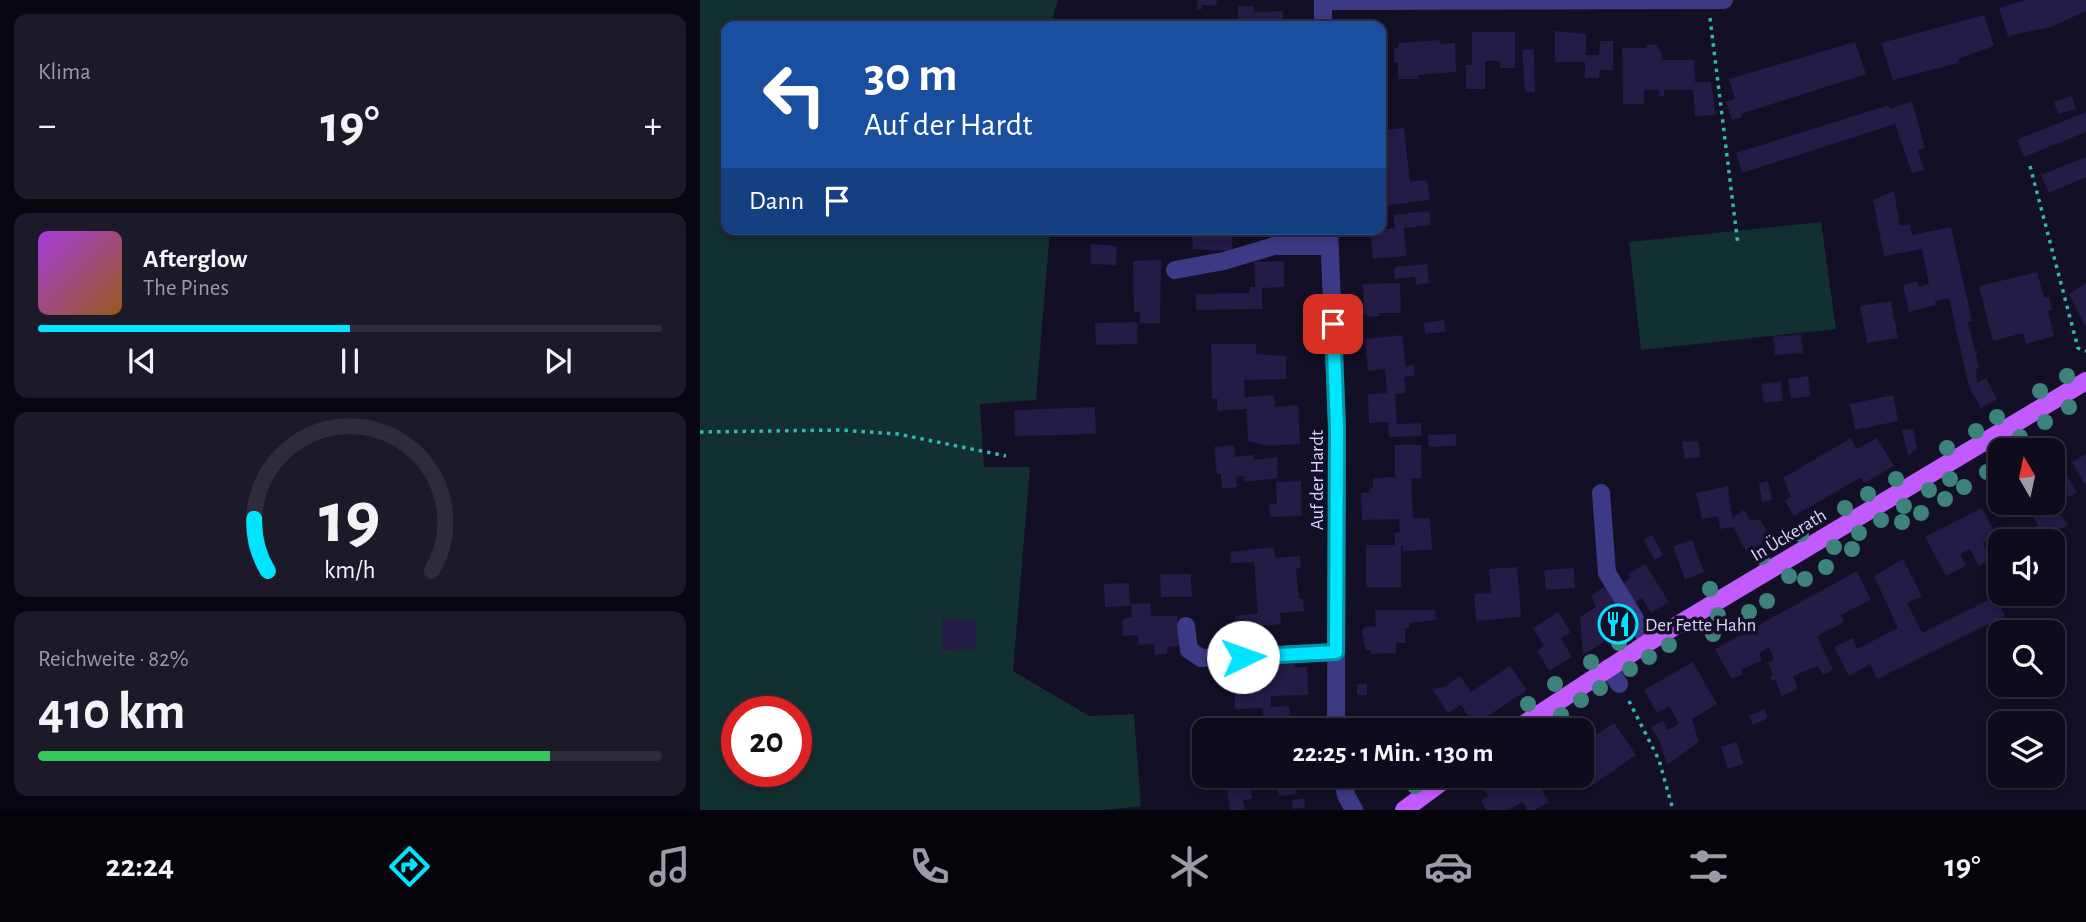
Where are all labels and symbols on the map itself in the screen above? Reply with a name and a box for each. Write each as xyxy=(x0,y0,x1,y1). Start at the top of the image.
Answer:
pin xyxy=(1303,294,1363,354)
street label: Auf der Hardt xyxy=(1308,430,1327,530)
north arrow xyxy=(1988,438,2065,514)
street label: In Ückerath xyxy=(1747,505,1830,565)
restaurant icon: Der Fette Hahn xyxy=(1597,603,1639,645)
place label: Der Fette Hahn xyxy=(1645,616,1756,635)
position arrow xyxy=(1206,620,1280,694)
speed limit sign: 20 xyxy=(721,696,812,787)

